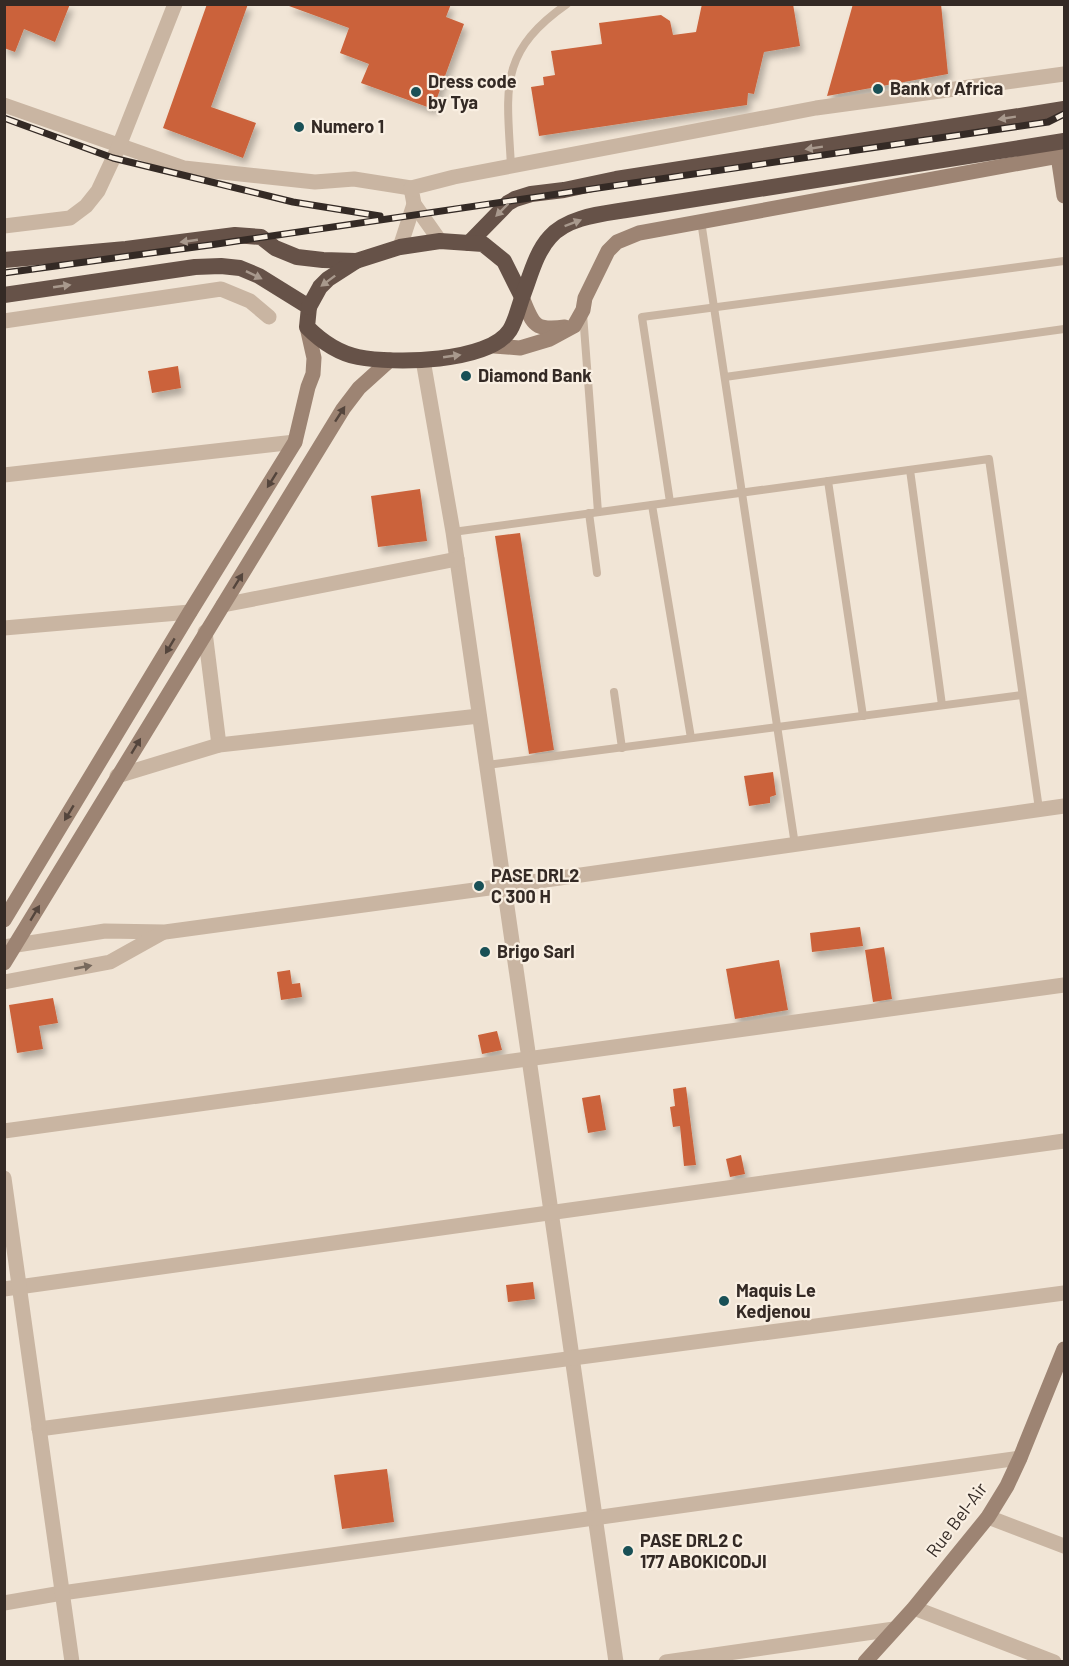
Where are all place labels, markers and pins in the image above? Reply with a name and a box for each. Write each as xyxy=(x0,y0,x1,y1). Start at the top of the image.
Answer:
place label: Dress code by Tya xyxy=(428,70,517,113)
place label: Bank of Africa xyxy=(890,77,1003,99)
marker: Bank of Africa xyxy=(871,82,885,96)
marker: Dress code by Tya xyxy=(409,85,423,99)
place label: Numero 1 xyxy=(311,115,384,137)
marker: Numero 1 xyxy=(292,120,306,134)
place label: Diamond Bank xyxy=(478,364,592,386)
marker: Diamond Bank xyxy=(459,369,473,383)
place label: PASE DRL2 C 300 H xyxy=(491,864,579,907)
marker: PASE DRL2 C 300 H xyxy=(472,879,486,893)
place label: Brigo Sarl xyxy=(497,940,575,962)
marker: Brigo Sarl xyxy=(478,945,492,959)
place label: Maquis Le Kedjenou xyxy=(736,1279,816,1322)
marker: Maquis Le Kedjenou xyxy=(717,1294,731,1308)
place label: PASE DRL2 C 177 ABOKICODJI xyxy=(640,1529,767,1572)
marker: PASE DRL2 C 177 ABOKICODJI xyxy=(621,1544,635,1558)

